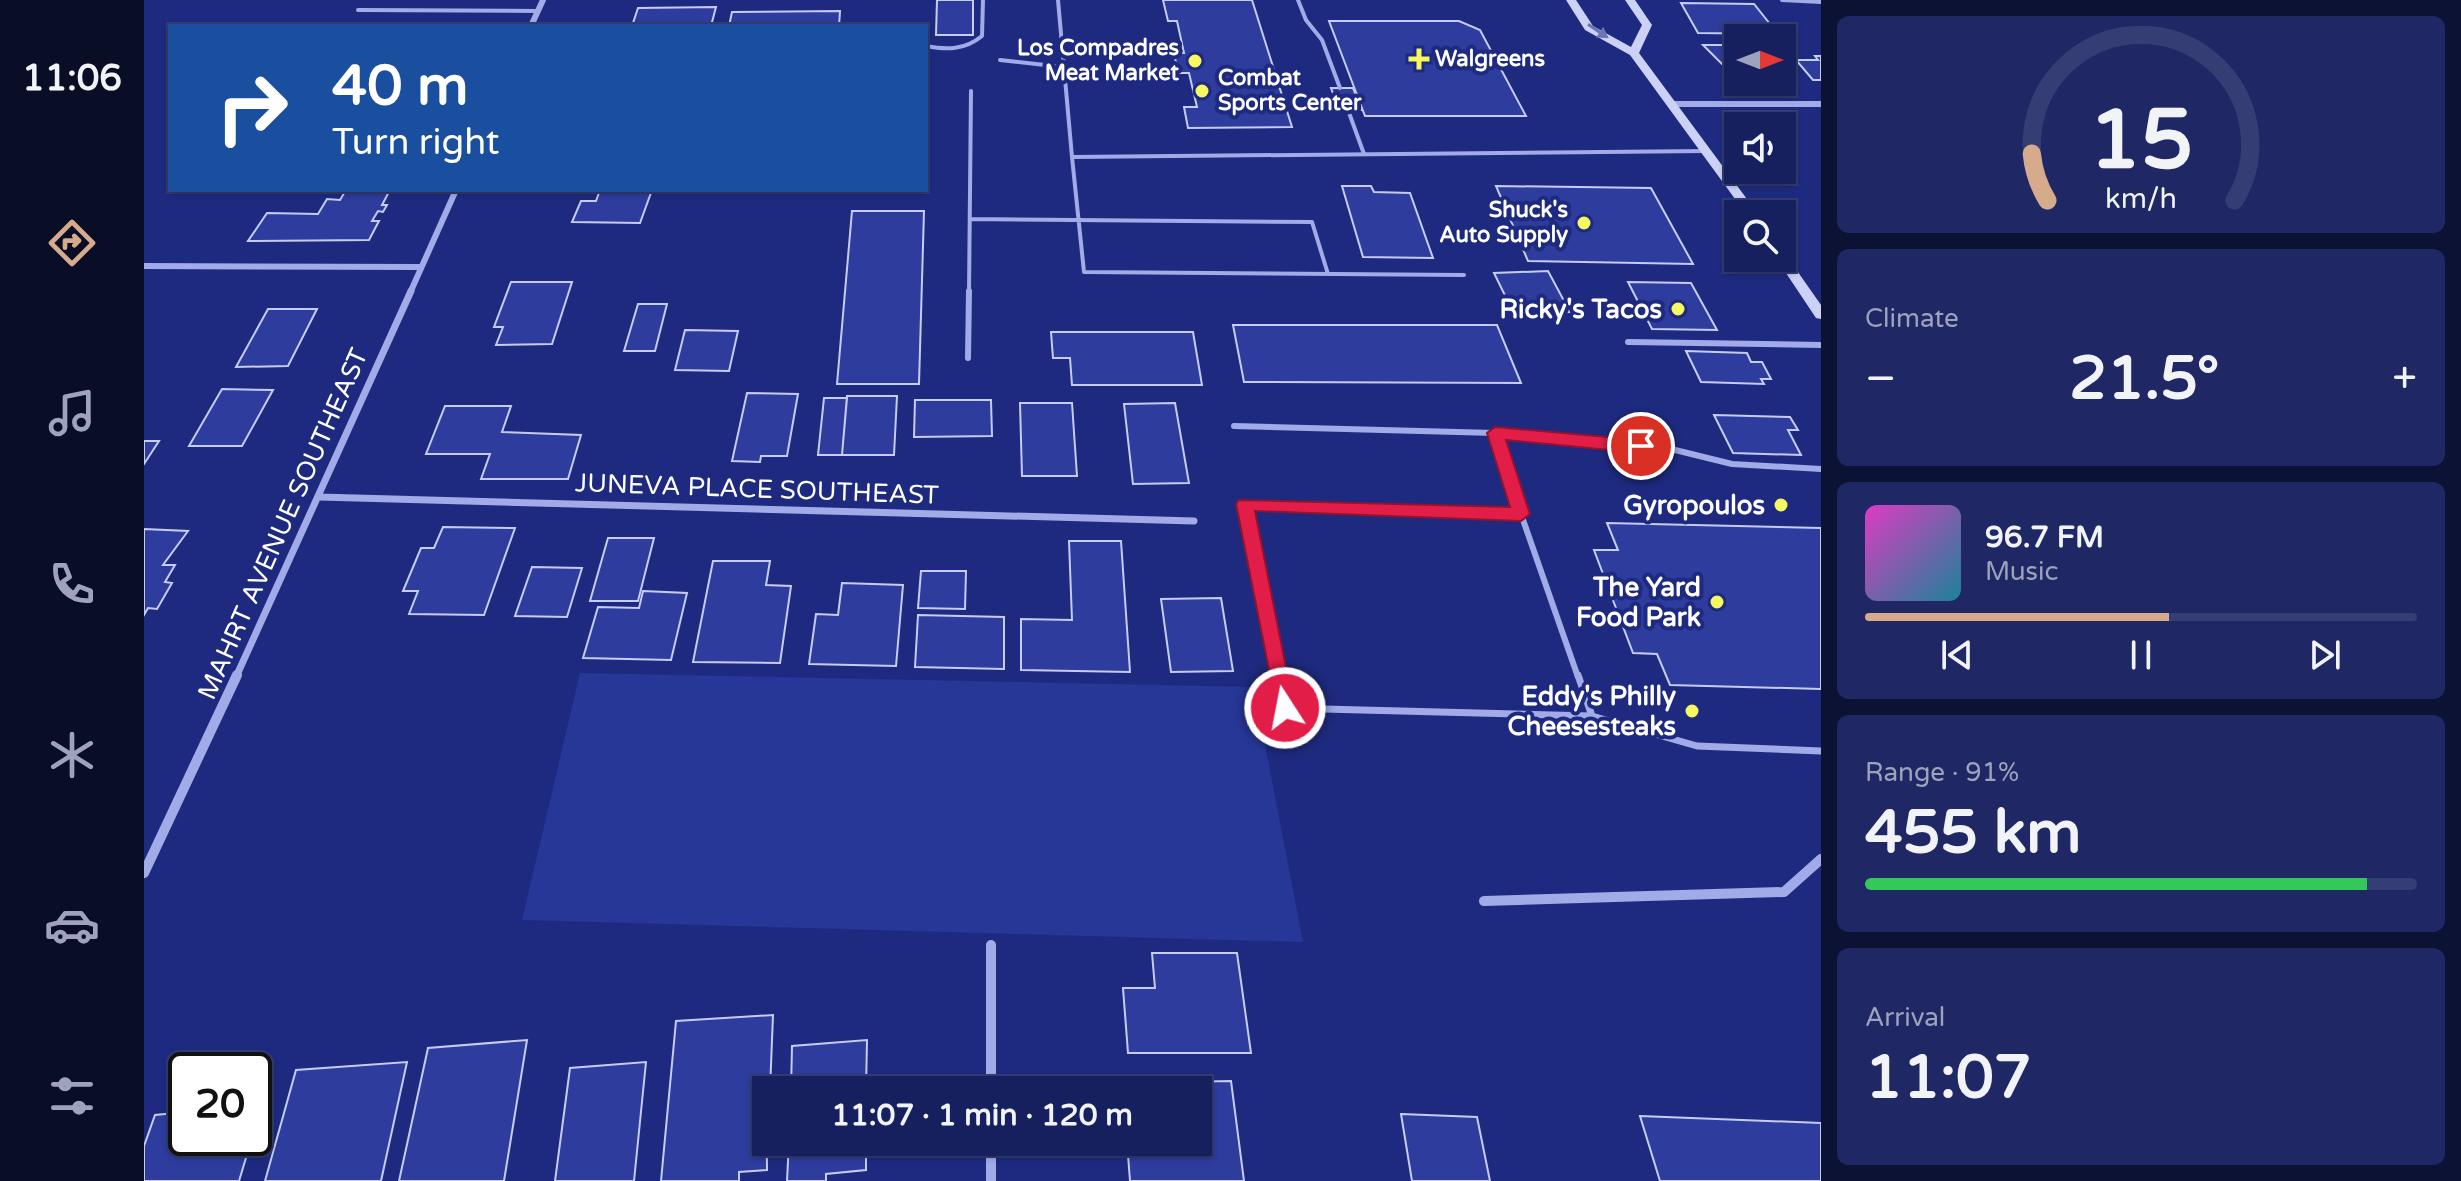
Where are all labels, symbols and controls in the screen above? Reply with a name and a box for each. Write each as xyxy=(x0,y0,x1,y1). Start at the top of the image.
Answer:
one-way arrow xyxy=(1587,23,1609,39)
north arrow xyxy=(1724,24,1796,96)
map controls xyxy=(1724,24,1796,272)
place label: Los Compadres Meat Market xyxy=(1017,35,1180,86)
place label: Walgreens xyxy=(1435,46,1545,72)
marker: Walgreens xyxy=(1410,50,1428,68)
marker: Los Compadres Meat Market xyxy=(1186,52,1204,70)
text: 40 m xyxy=(332,53,468,120)
icon: right xyxy=(200,56,304,160)
text: 11:06 xyxy=(22,57,122,100)
place label: Combat Sports Center xyxy=(1218,65,1362,116)
marker: Combat Sports Center xyxy=(1193,82,1211,100)
text: 15 xyxy=(2089,90,2193,190)
button: sound xyxy=(1724,112,1796,184)
text: Turn right xyxy=(332,121,499,164)
text: km/h xyxy=(2105,182,2177,216)
place label: Shuck's Auto Supply xyxy=(1439,197,1568,248)
button: search xyxy=(1724,200,1796,272)
marker: Shuck's Auto Supply xyxy=(1575,214,1593,232)
icon: directions xyxy=(44,215,100,271)
place label: Ricky's Tacos xyxy=(1500,294,1662,325)
marker: Ricky's Tacos xyxy=(1669,300,1687,318)
text: Climate xyxy=(1865,303,1959,334)
street label: MAHRT AVENUE SOUTHEAST xyxy=(191,343,375,704)
text: 21.5° xyxy=(2069,343,2219,415)
text: − xyxy=(1865,353,1896,406)
text: + xyxy=(2392,353,2417,406)
icon: music xyxy=(44,385,100,441)
pin xyxy=(1607,412,1675,480)
icon: arrive xyxy=(1619,424,1663,468)
street label: JUNEVA PLACE SOUTHEAST xyxy=(575,467,940,511)
place label: Gyropoulos xyxy=(1623,490,1765,521)
marker: Gyropoulos xyxy=(1772,496,1790,514)
text: 96.7 FM xyxy=(1985,519,2104,556)
icon: phone xyxy=(44,556,100,612)
text: Music xyxy=(1985,556,2058,587)
place label: The Yard Food Park xyxy=(1576,572,1701,633)
marker: The Yard Food Park xyxy=(1708,593,1726,611)
icon: previous xyxy=(1935,633,1979,677)
icon: pause xyxy=(2119,633,2163,677)
icon: next xyxy=(2303,633,2347,677)
position arrow xyxy=(1243,666,1327,750)
place label: Eddy's Philly Cheesesteaks xyxy=(1507,681,1676,742)
marker: Eddy's Philly Cheesesteaks xyxy=(1683,702,1701,720)
icon: climate xyxy=(44,727,100,783)
text: Range · 91% xyxy=(1865,757,2019,788)
text: 455 km xyxy=(1865,797,2081,869)
icon: car xyxy=(44,897,100,953)
text: Arrival xyxy=(1865,1002,1945,1033)
text: 11:07 xyxy=(1865,1042,2031,1114)
speed limit sign: 20 xyxy=(168,1052,272,1156)
icon: filters xyxy=(44,1068,100,1124)
text: 11:07 · 1 min · 120 m xyxy=(831,1097,1133,1134)

